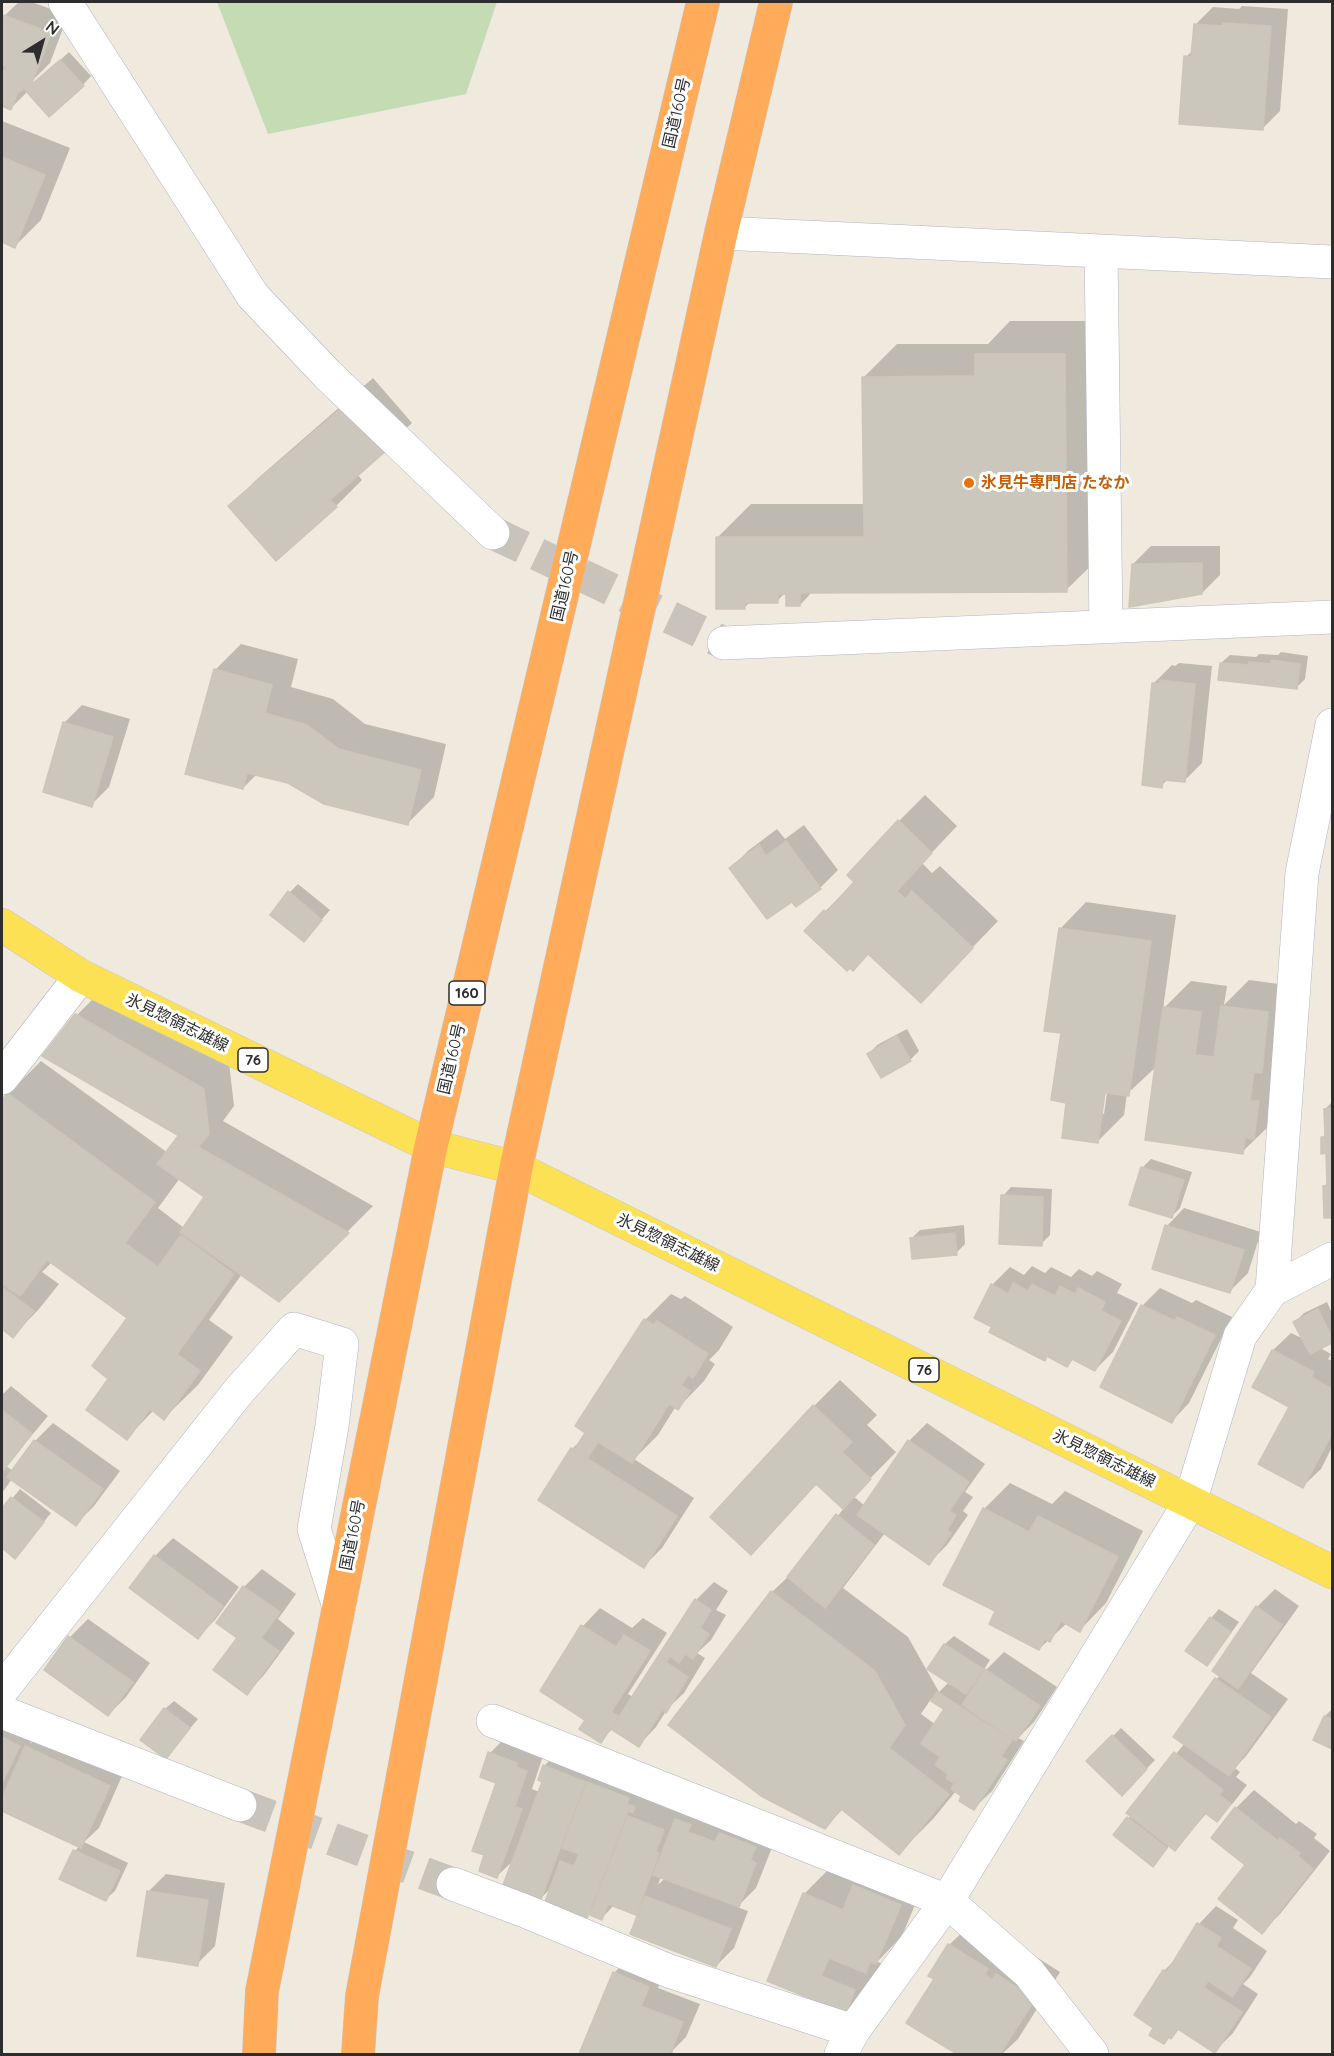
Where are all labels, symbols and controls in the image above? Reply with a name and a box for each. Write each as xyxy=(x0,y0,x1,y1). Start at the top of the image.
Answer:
north arrow xyxy=(12,12,72,72)
text: N xyxy=(42,16,64,39)
street label: 国道160号 xyxy=(660,76,694,150)
place label: 氷見牛専門店 たなか xyxy=(981,473,1129,493)
marker: 氷見牛専門店 たなか xyxy=(962,476,976,490)
street label: 国道160号 xyxy=(548,549,582,623)
road number: 160 xyxy=(449,981,485,1005)
street label: 氷見惣領志雄線 xyxy=(122,990,232,1056)
street label: 国道160号 xyxy=(435,1022,469,1096)
road number: 76 xyxy=(238,1048,268,1072)
street label: 氷見惣領志雄線 xyxy=(613,1210,723,1276)
road number: 76 xyxy=(909,1358,939,1382)
street label: 氷見惣領志雄線 xyxy=(1049,1426,1159,1492)
street label: 国道160号 xyxy=(337,1498,369,1572)

